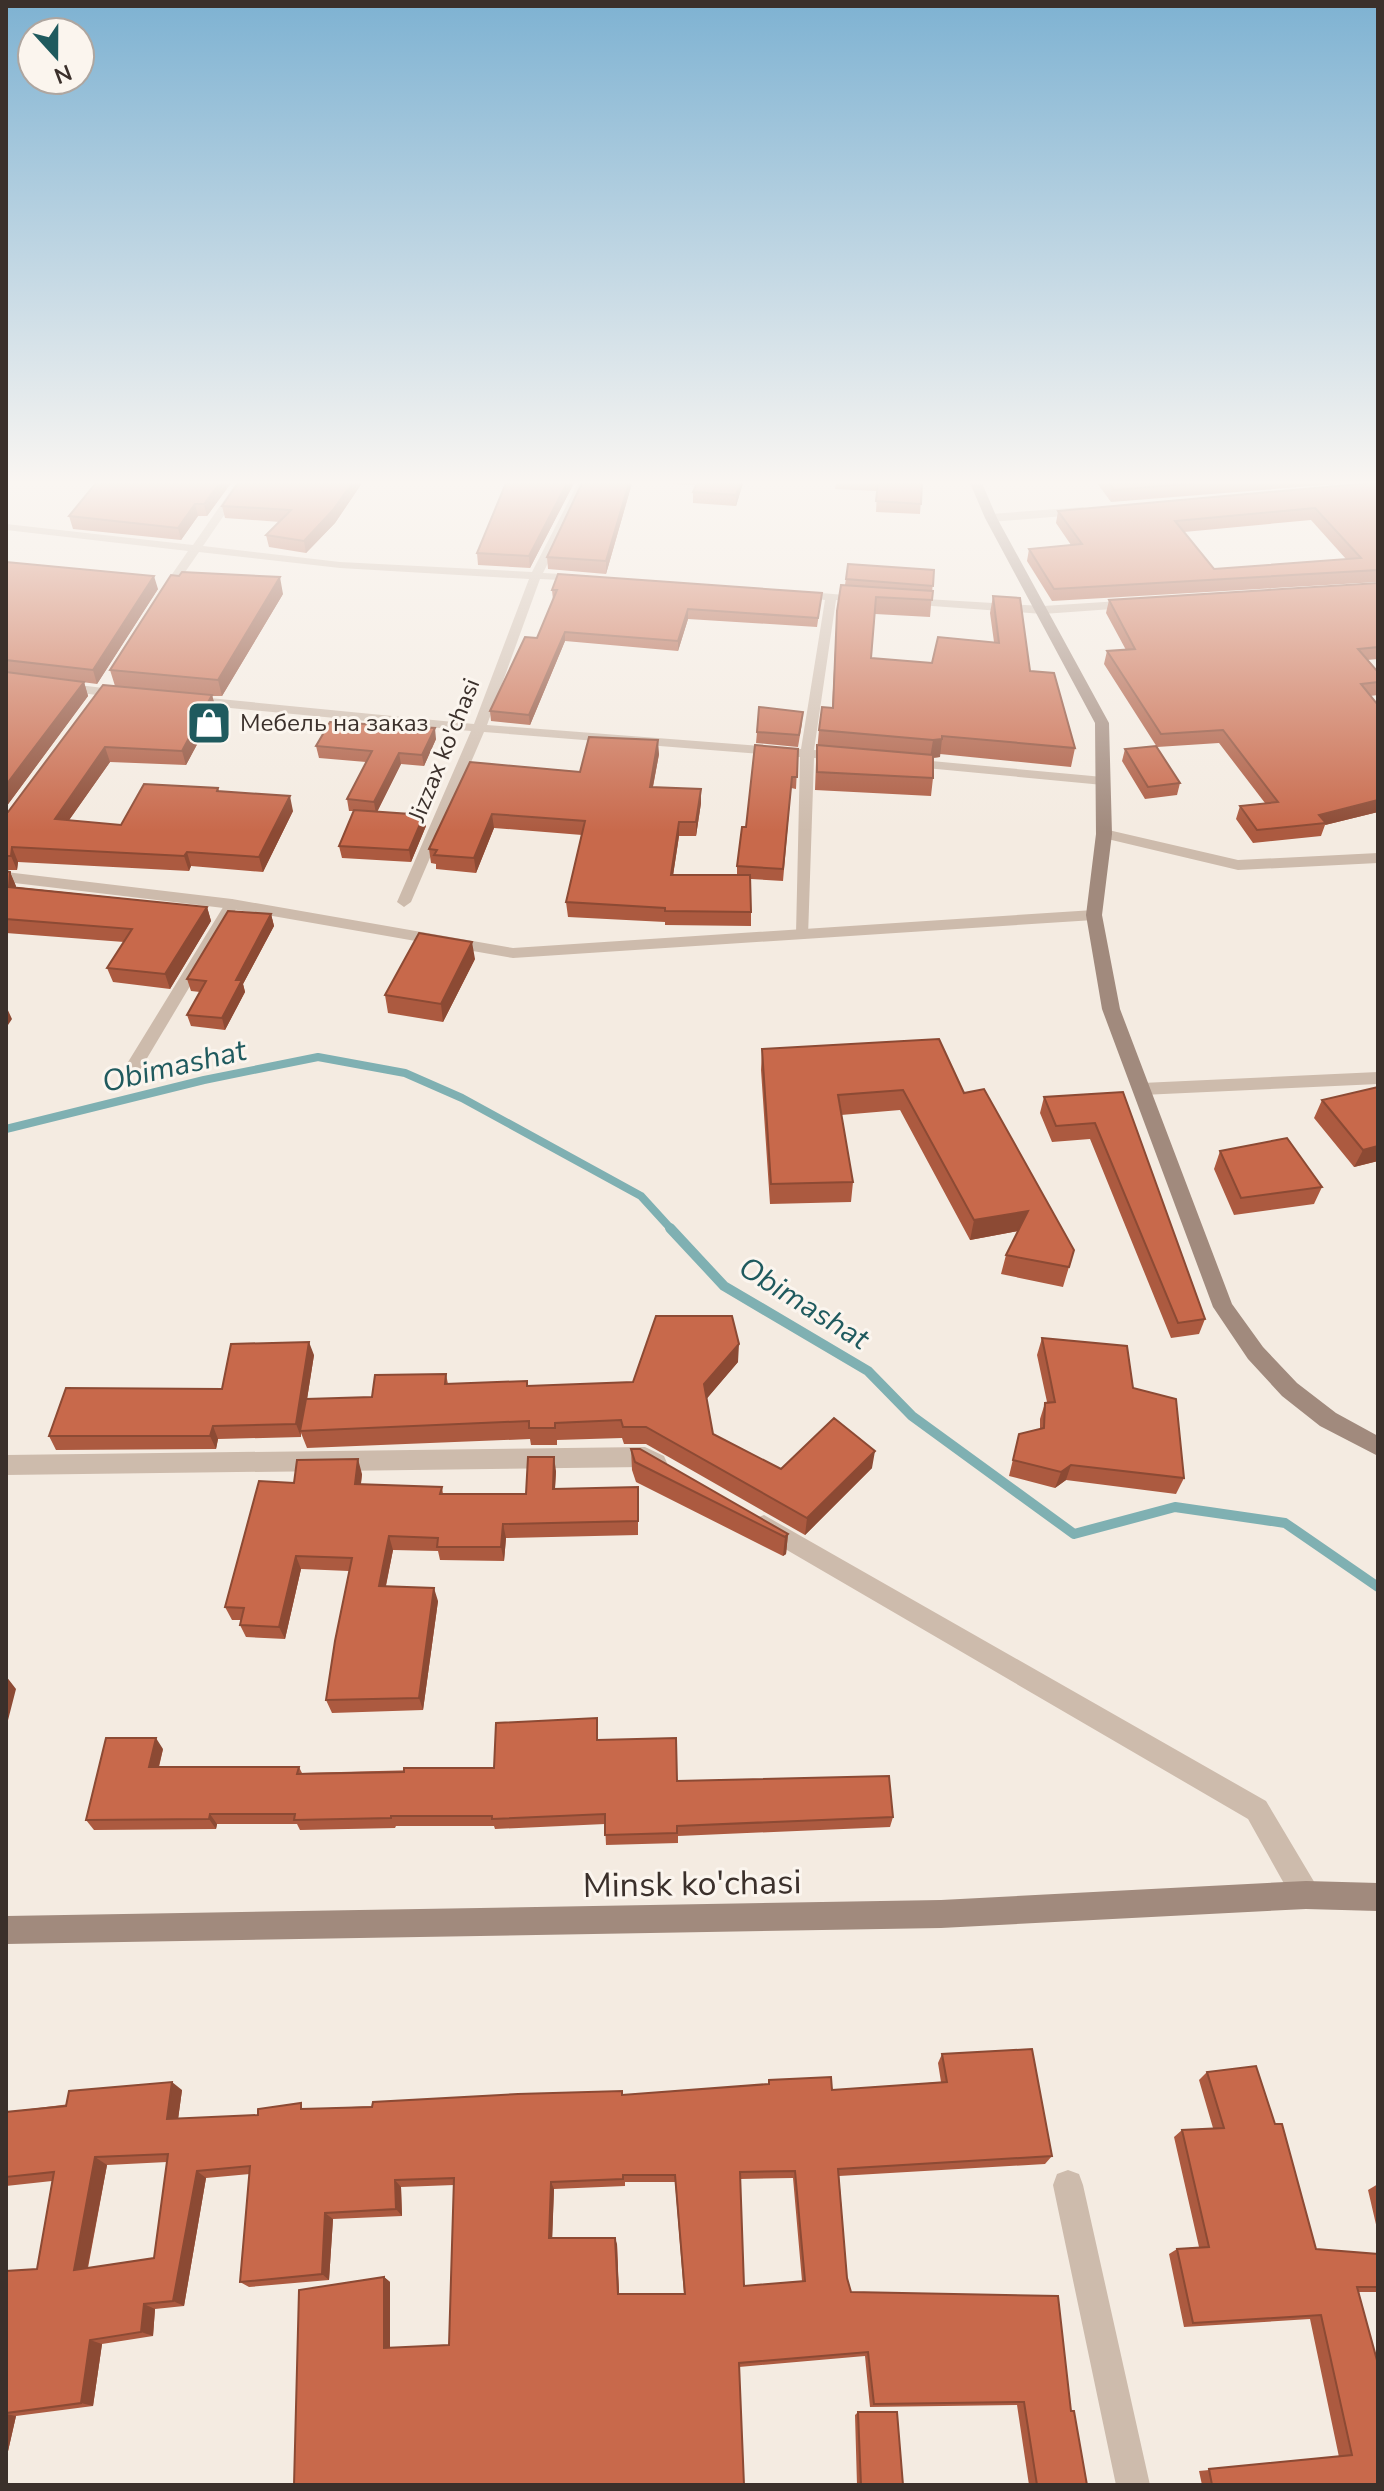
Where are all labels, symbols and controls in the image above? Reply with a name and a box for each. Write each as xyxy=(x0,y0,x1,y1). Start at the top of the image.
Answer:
north arrow xyxy=(16,16,96,96)
text: N xyxy=(50,57,76,91)
street label: Jizzax ko'chasi xyxy=(400,674,487,827)
shop icon: Мебель на заказ xyxy=(185,699,233,747)
place label: Мебель на заказ xyxy=(240,707,429,739)
water label: Obimashat xyxy=(98,1030,252,1103)
water label: Obimashat xyxy=(731,1247,878,1361)
street label: Minsk ko'chasi xyxy=(582,1859,802,1909)

